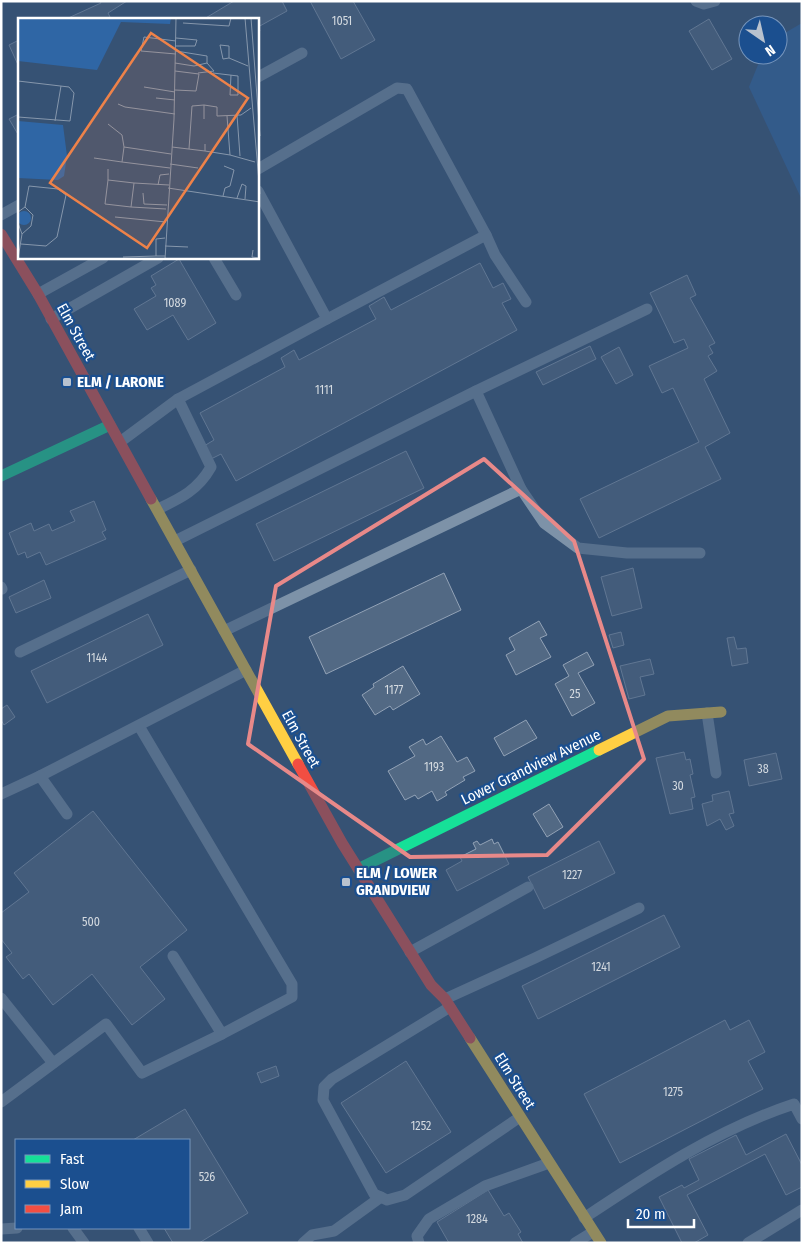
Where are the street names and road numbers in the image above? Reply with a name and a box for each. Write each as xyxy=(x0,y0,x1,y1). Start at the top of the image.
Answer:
street label: Elm Street xyxy=(53,300,99,364)
street label: Elm Street xyxy=(278,707,324,771)
street label: Lower Grandview Avenue xyxy=(458,725,604,809)
street label: Elm Street xyxy=(491,1050,539,1112)

